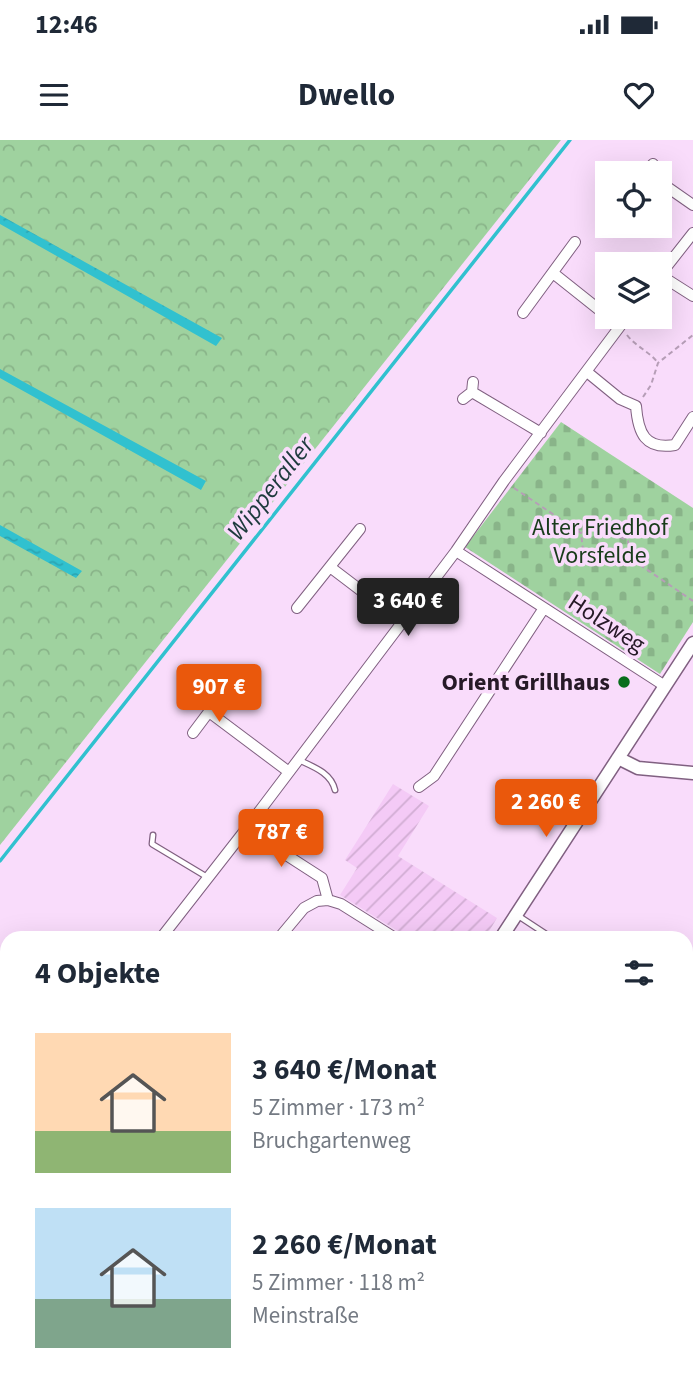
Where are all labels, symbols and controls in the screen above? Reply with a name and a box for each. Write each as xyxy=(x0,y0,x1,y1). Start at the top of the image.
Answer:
text: 12:46 xyxy=(35,6,98,43)
text: Dwello xyxy=(298,72,395,118)
icon: menu xyxy=(35,76,73,114)
icon: heart xyxy=(620,76,658,114)
map controls xyxy=(595,161,672,329)
button: locate xyxy=(595,161,672,238)
button: layers xyxy=(595,252,672,329)
water label: Wipperaller xyxy=(218,428,323,548)
park label: Alter Friedhof Vorsfelde xyxy=(532,510,669,573)
pin: 3 640 € xyxy=(343,578,473,638)
text: 3 640 € xyxy=(373,584,443,617)
street label: Holzweg xyxy=(561,585,652,661)
pin: 907 € xyxy=(170,664,268,724)
place label: Orient Grillhaus xyxy=(441,665,610,700)
text: 907 € xyxy=(192,670,246,703)
marker: Orient Grillhaus xyxy=(616,674,632,690)
pin: 2 260 € xyxy=(481,780,611,839)
text: 2 260 € xyxy=(511,785,581,818)
pin: 787 € xyxy=(232,810,330,869)
text: 787 € xyxy=(254,815,308,848)
text: 4 Objekte xyxy=(35,952,160,995)
icon: filters xyxy=(620,954,658,992)
text: 3 640 €/Monat xyxy=(252,1048,437,1091)
icon: home xyxy=(91,1061,175,1145)
text: 5 Zimmer · 173 m² xyxy=(252,1091,425,1124)
text: Bruchgartenweg xyxy=(252,1124,410,1157)
text: 2 260 €/Monat xyxy=(252,1223,437,1266)
icon: home xyxy=(91,1236,175,1320)
text: 5 Zimmer · 118 m² xyxy=(252,1266,425,1299)
text: Meinstraße xyxy=(252,1299,359,1332)

